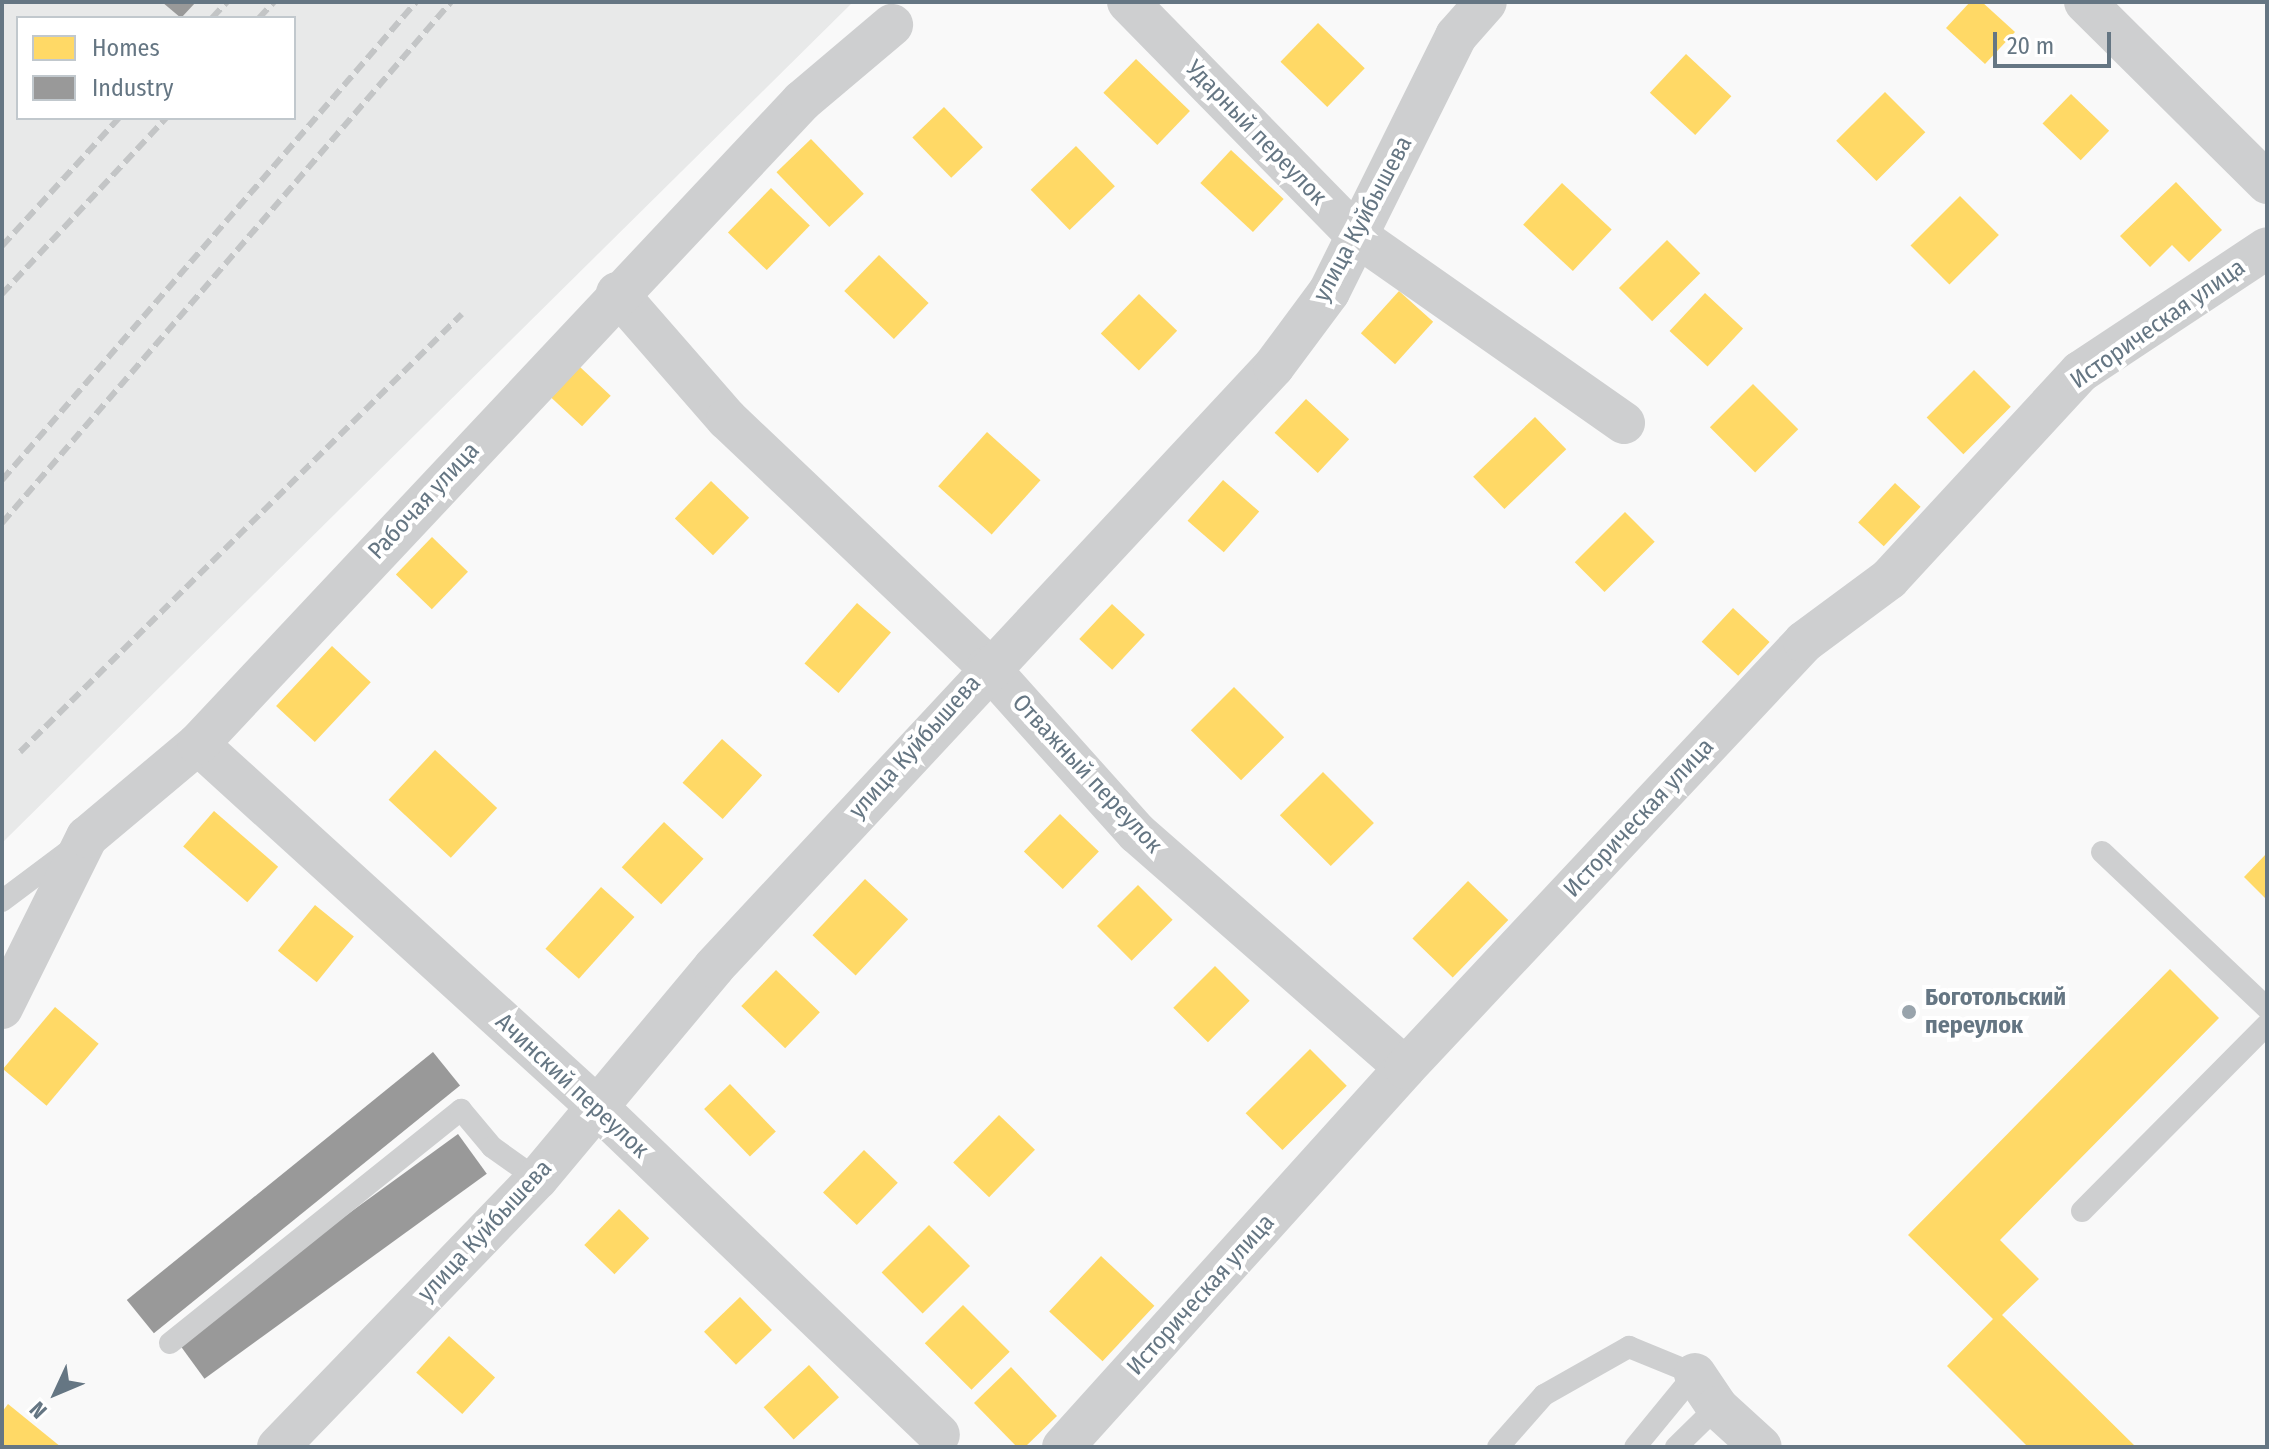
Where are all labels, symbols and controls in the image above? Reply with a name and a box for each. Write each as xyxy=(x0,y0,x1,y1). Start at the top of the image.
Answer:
legend xyxy=(16,16,296,120)
scale bar xyxy=(1997,16,2115,66)
text: 20 m xyxy=(2007,32,2054,60)
text: Homes xyxy=(92,34,160,62)
street label: Ударный переулок xyxy=(1180,55,1332,211)
text: Industry xyxy=(92,74,174,102)
street label: улица Куйбышева xyxy=(1307,131,1419,307)
street label: Историческая улица xyxy=(2065,253,2251,395)
street label: Рабочая улица xyxy=(363,437,485,565)
street label: улица Куйбышева xyxy=(843,669,987,825)
street label: Отважный переулок xyxy=(1006,689,1168,859)
street label: Историческая улица xyxy=(1558,733,1720,903)
place label: Боготольский переулок xyxy=(1925,984,2066,1040)
marker: Боготольский переулок xyxy=(1900,1003,1918,1021)
street label: Ачинский переулок xyxy=(489,1008,655,1164)
street label: улица Куйбышева xyxy=(412,1154,558,1308)
street label: Историческая улица xyxy=(1121,1209,1281,1381)
north arrow xyxy=(16,1353,96,1433)
text: N xyxy=(24,1396,53,1424)

